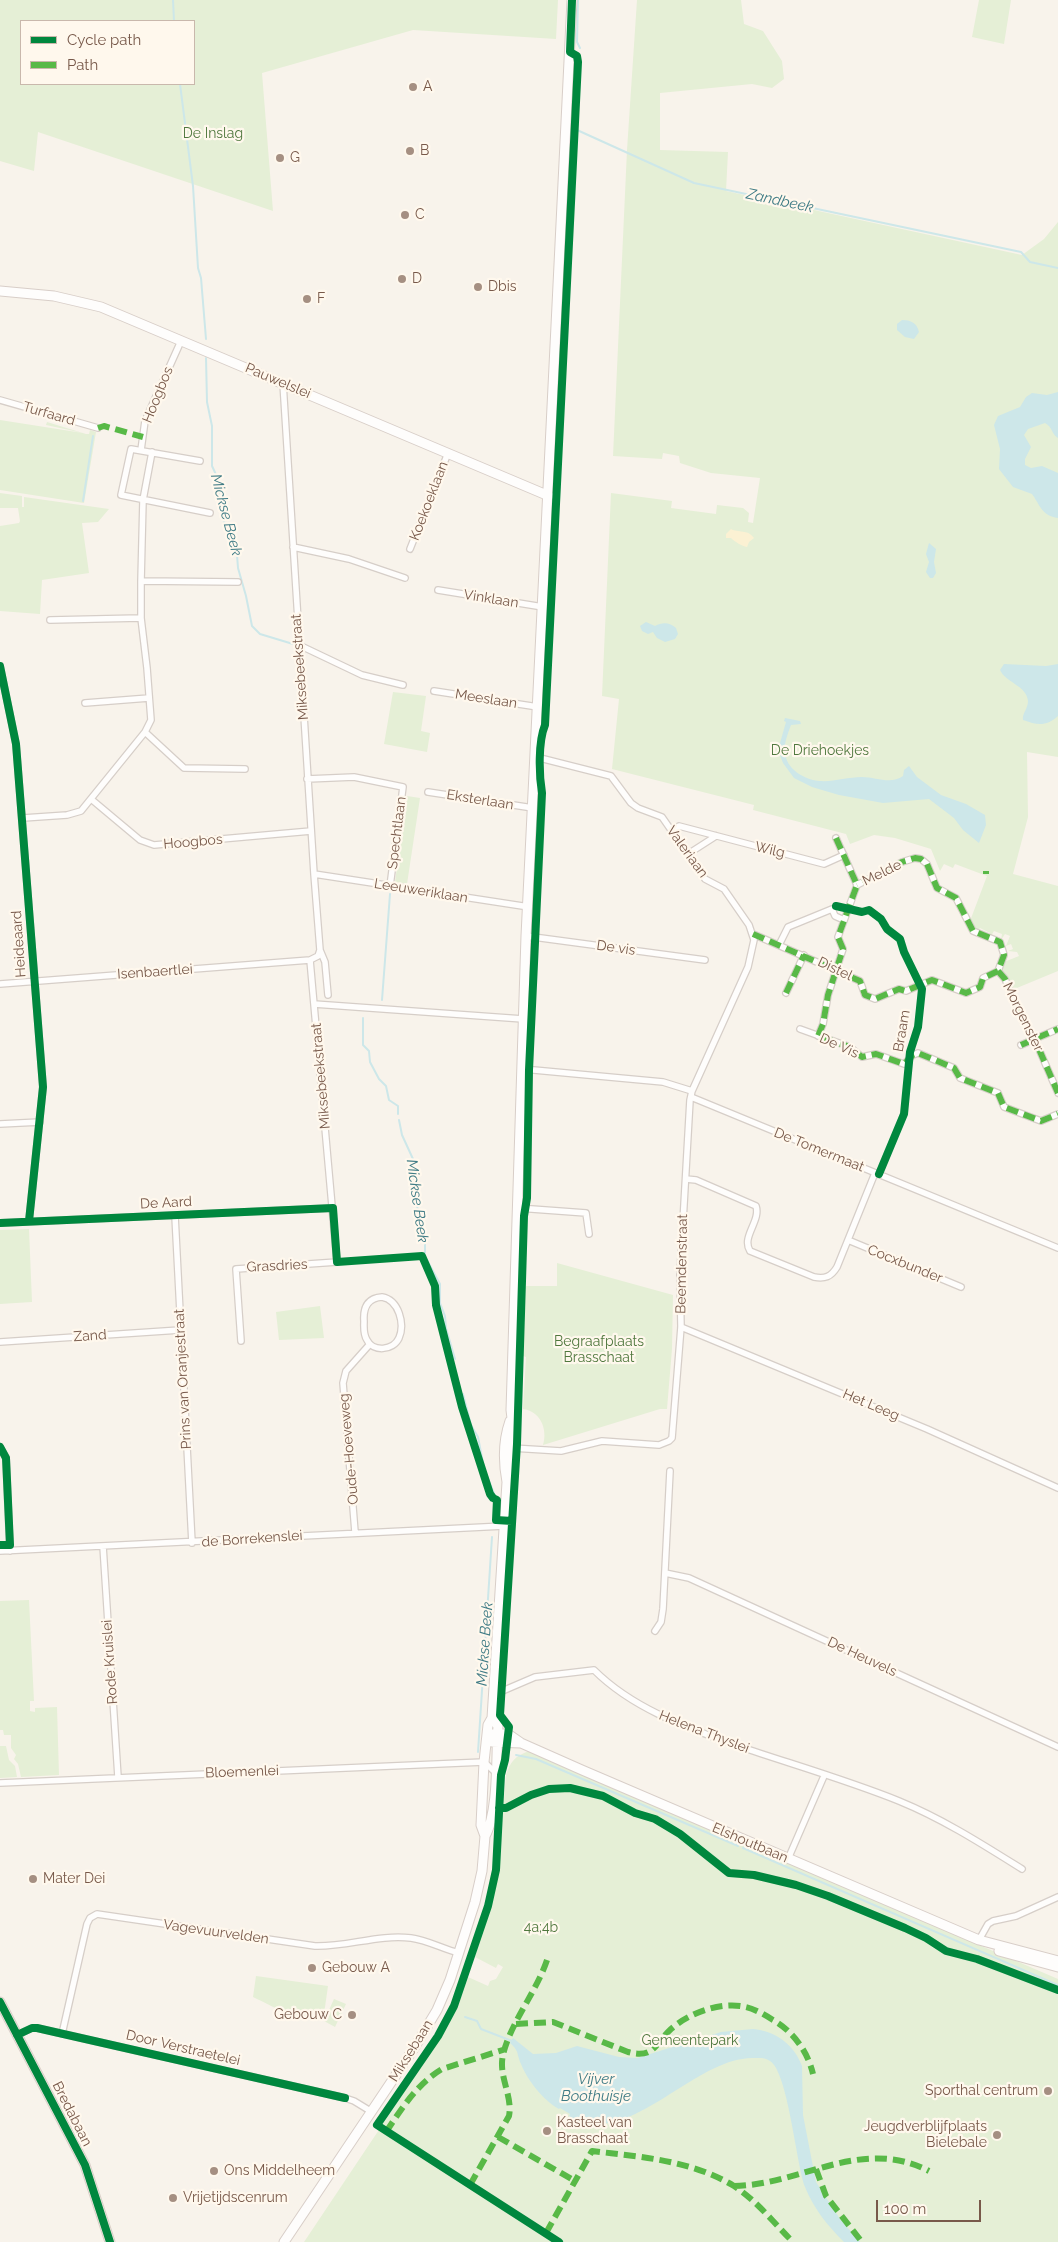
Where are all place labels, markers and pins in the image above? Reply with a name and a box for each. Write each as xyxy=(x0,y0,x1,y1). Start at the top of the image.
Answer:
place label: A xyxy=(423,79,432,95)
marker: A xyxy=(407,81,419,93)
place label: B xyxy=(420,143,429,159)
marker: B xyxy=(404,145,416,157)
place label: G xyxy=(290,150,300,166)
marker: G xyxy=(274,152,286,164)
place label: C xyxy=(415,207,425,223)
marker: C xyxy=(399,209,411,221)
place label: D xyxy=(412,271,422,287)
marker: D xyxy=(396,273,408,285)
place label: Dbis xyxy=(488,279,516,295)
marker: Dbis xyxy=(472,281,484,293)
place label: F xyxy=(317,291,325,307)
marker: F xyxy=(301,293,313,305)
place label: Mater Dei xyxy=(43,1871,105,1887)
marker: Mater Dei xyxy=(27,1873,39,1885)
place label: Gebouw A xyxy=(322,1960,390,1976)
marker: Gebouw A xyxy=(306,1962,318,1974)
place label: Gebouw C xyxy=(274,2007,342,2023)
marker: Gebouw C xyxy=(346,2009,358,2021)
place label: Sporthal centrum xyxy=(925,2083,1038,2099)
marker: Sporthal centrum xyxy=(1042,2085,1054,2097)
place label: Kasteel van Brasschaat xyxy=(557,2115,632,2148)
place label: Jeugdverblijfplaats Bielebale xyxy=(864,2119,987,2152)
marker: Kasteel van Brasschaat xyxy=(541,2125,553,2137)
marker: Jeugdverblijfplaats Bielebale xyxy=(991,2129,1003,2141)
place label: Ons Middelheem xyxy=(224,2163,335,2179)
marker: Ons Middelheem xyxy=(208,2165,220,2177)
place label: Vrijetijdscenrum xyxy=(183,2190,288,2206)
marker: Vrijetijdscenrum xyxy=(167,2192,179,2204)

